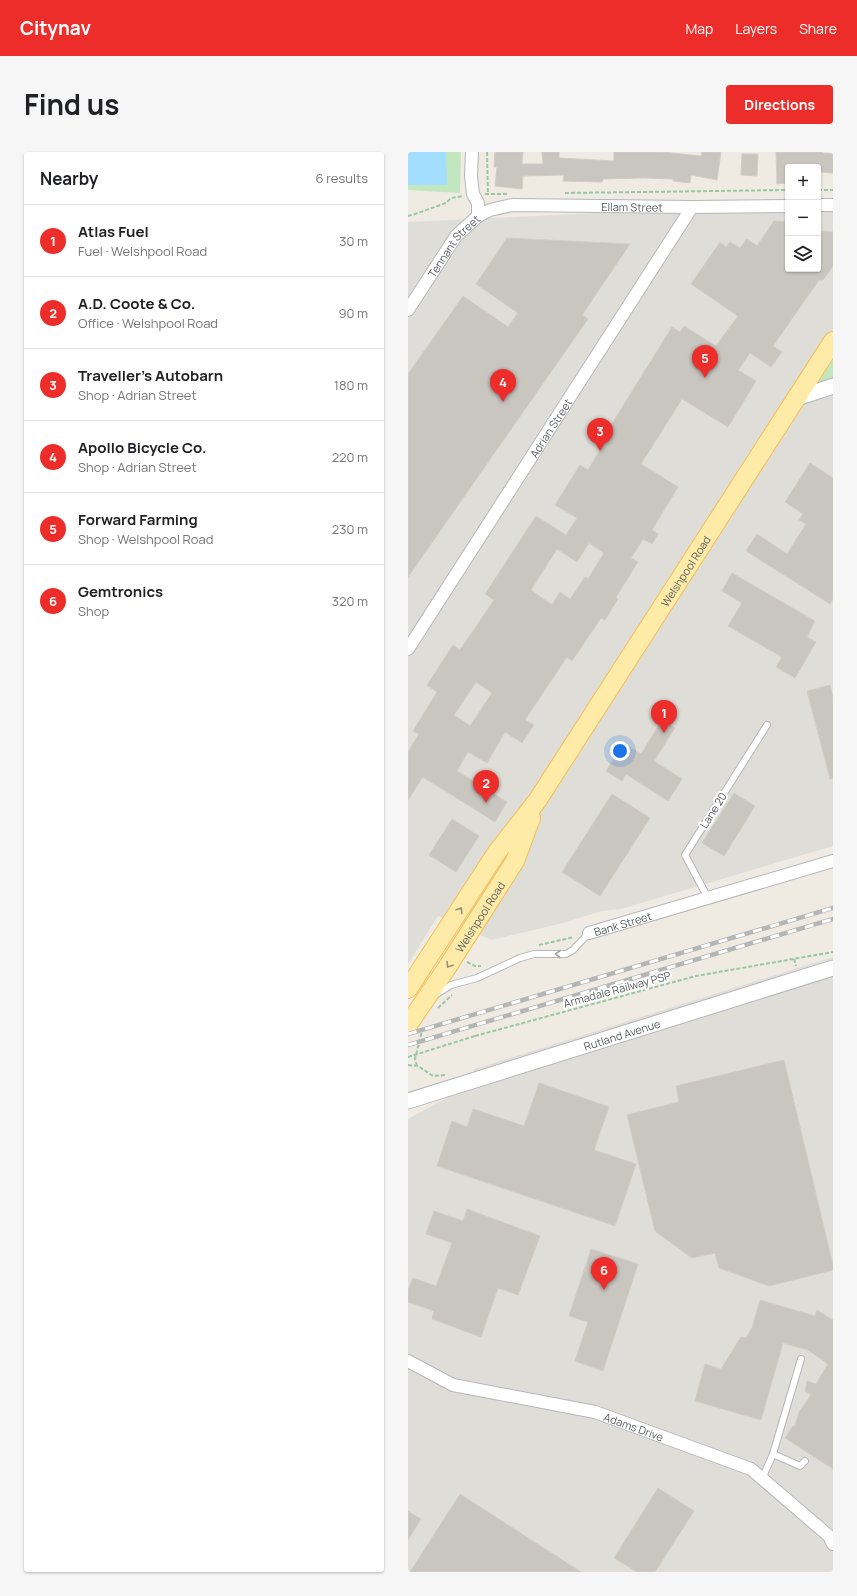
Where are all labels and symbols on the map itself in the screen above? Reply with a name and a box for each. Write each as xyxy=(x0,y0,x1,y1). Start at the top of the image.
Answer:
street label: Ellam Street xyxy=(601,198,663,214)
street label: Tennant Street xyxy=(424,211,483,280)
pin: 5 xyxy=(692,345,718,378)
pin: 4 xyxy=(490,369,516,402)
street label: Adrian Street xyxy=(526,395,575,460)
pin: 3 xyxy=(587,418,613,451)
street label: Welshpool Road xyxy=(657,532,714,609)
pin: 1 xyxy=(651,700,677,733)
your location xyxy=(610,741,630,761)
pin: 2 xyxy=(473,770,499,803)
street label: Lane 20 xyxy=(696,789,730,831)
street label: Welshpool Road xyxy=(451,878,508,955)
one-way arrow xyxy=(455,907,463,914)
street label: Bank Street xyxy=(592,907,653,939)
one-way arrow xyxy=(555,949,561,958)
one-way arrow xyxy=(447,960,454,967)
street label: Armadale Railway PSP xyxy=(562,967,673,1011)
street label: Rutland Avenue xyxy=(582,1015,663,1053)
pin: 6 xyxy=(591,1257,617,1290)
street label: Adams Drive xyxy=(602,1408,666,1444)

